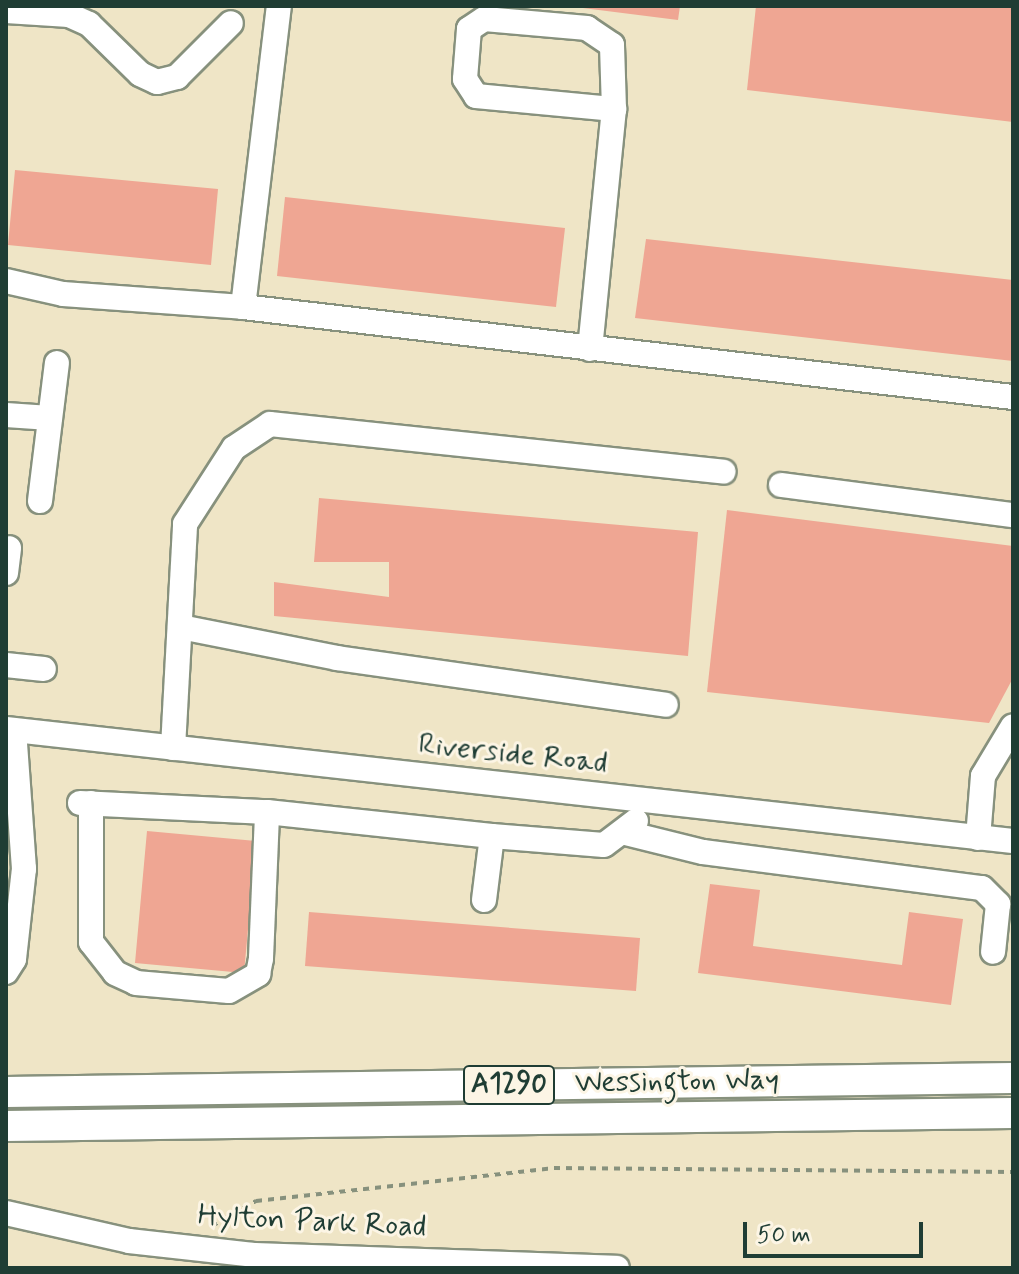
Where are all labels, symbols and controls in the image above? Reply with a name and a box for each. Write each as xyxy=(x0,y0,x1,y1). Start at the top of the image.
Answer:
street label: Riverside Road xyxy=(419,726,607,782)
road number: A1290 xyxy=(463,1061,555,1109)
street label: Wessington Way xyxy=(573,1062,781,1102)
street label: Hylton Park Road xyxy=(200,1198,424,1246)
scale bar xyxy=(747,1206,927,1256)
text: 50 m xyxy=(757,1220,811,1251)

